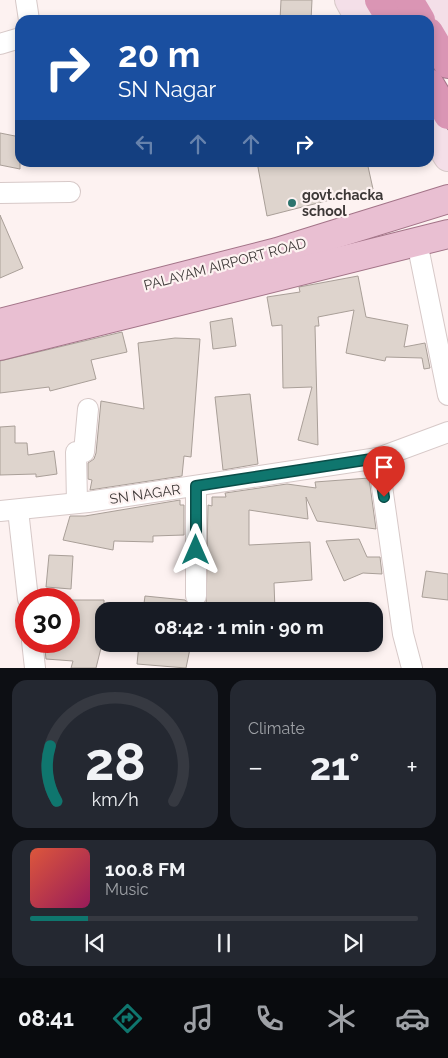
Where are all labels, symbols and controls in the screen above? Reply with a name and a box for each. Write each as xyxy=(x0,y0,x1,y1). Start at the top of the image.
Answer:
text: 20 m xyxy=(118,34,200,75)
icon: right xyxy=(35,35,100,100)
text: SN Nagar xyxy=(118,76,216,102)
icon: left xyxy=(131,130,159,158)
icon: ahead xyxy=(184,130,212,158)
icon: ahead xyxy=(237,130,265,158)
icon: right xyxy=(290,130,318,158)
place label: govt.chacka school xyxy=(302,187,383,219)
marker: govt.chacka school xyxy=(286,197,298,209)
street label: PALAYAM AIRPORT ROAD xyxy=(142,235,308,293)
pin xyxy=(363,446,405,497)
icon: arrive xyxy=(370,453,398,481)
street label: SN NAGAR xyxy=(109,481,181,507)
position arrow xyxy=(169,523,221,575)
speed limit sign: 30 xyxy=(15,588,80,653)
text: 08:42 · 1 min · 90 m xyxy=(154,616,324,638)
text: Climate xyxy=(248,719,305,738)
text: 28 xyxy=(85,731,145,792)
text: 21° xyxy=(310,744,360,789)
text: − xyxy=(248,751,263,784)
text: + xyxy=(406,751,418,784)
text: km/h xyxy=(91,789,139,810)
text: 100.8 FM xyxy=(105,858,185,880)
text: Music xyxy=(105,880,149,899)
icon: previous xyxy=(81,929,109,957)
icon: pause xyxy=(210,929,238,957)
icon: next xyxy=(339,929,367,957)
icon: directions xyxy=(110,1001,145,1036)
icon: music xyxy=(181,1001,216,1036)
icon: phone xyxy=(252,1001,287,1036)
icon: climate xyxy=(324,1001,359,1036)
icon: car xyxy=(395,1001,430,1036)
text: 08:41 xyxy=(18,1005,74,1031)

